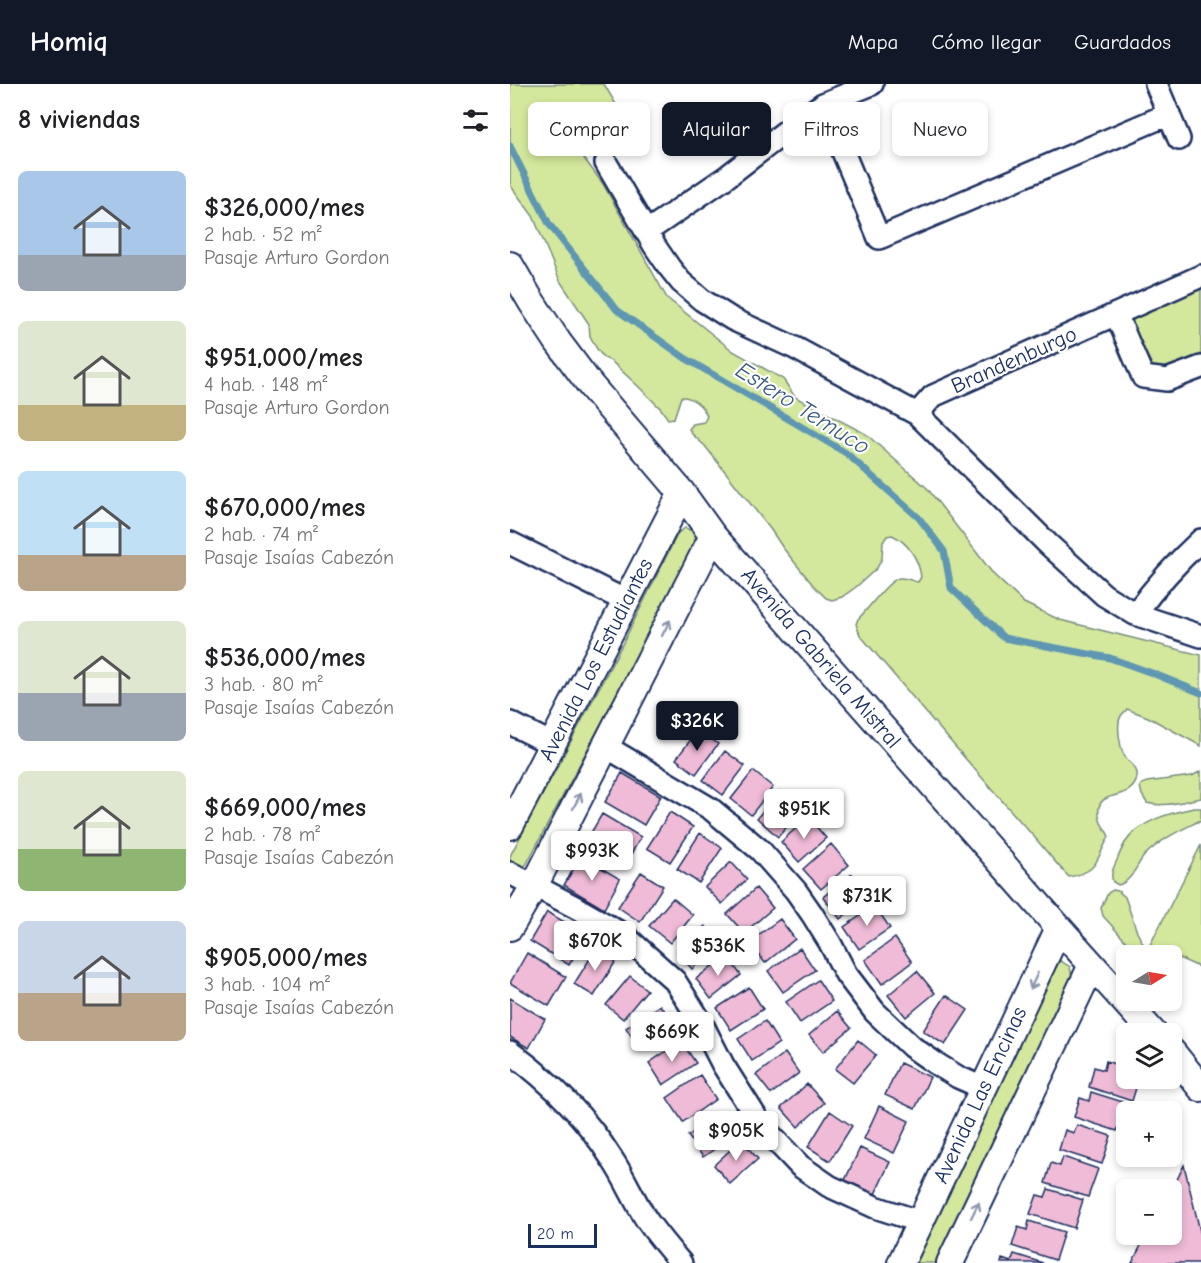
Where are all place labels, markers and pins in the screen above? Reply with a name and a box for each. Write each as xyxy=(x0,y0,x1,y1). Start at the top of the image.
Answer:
pin: $326K xyxy=(655,701,739,752)
pin: $951K xyxy=(762,789,846,840)
pin: $993K xyxy=(550,831,634,882)
pin: $731K xyxy=(825,876,909,927)
pin: $670K xyxy=(553,921,637,972)
pin: $536K xyxy=(676,926,760,977)
pin: $669K xyxy=(630,1012,714,1063)
pin: $905K xyxy=(694,1111,778,1162)

